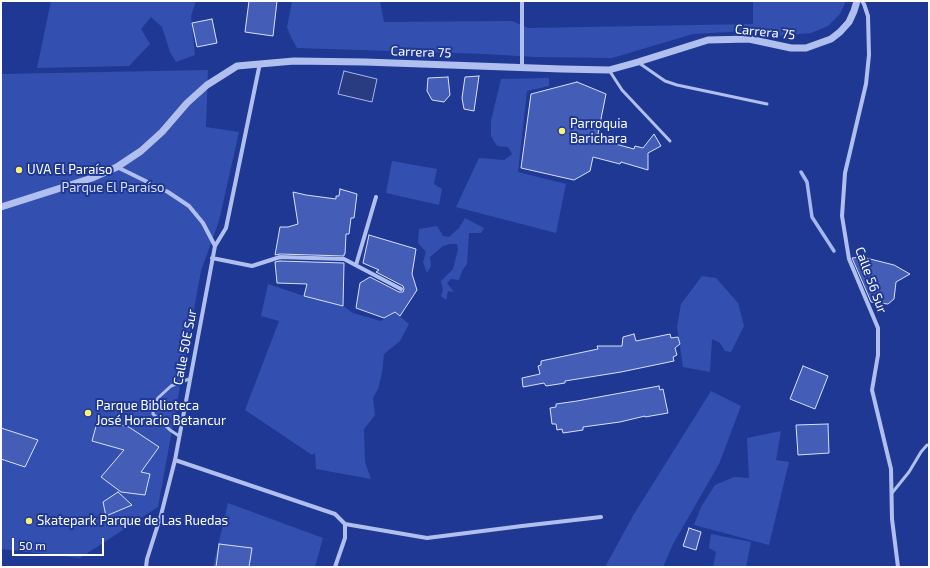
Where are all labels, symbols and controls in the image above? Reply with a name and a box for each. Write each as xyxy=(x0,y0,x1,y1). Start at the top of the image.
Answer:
street label: Carrera 75 xyxy=(734,21,796,43)
street label: Carrera 75 xyxy=(390,43,452,61)
place label: Parroquia Barichara xyxy=(570,116,628,147)
marker: Parroquia Barichara xyxy=(557,126,567,136)
place label: UVA El Paraíso xyxy=(27,162,112,178)
marker: UVA El Paraíso xyxy=(14,165,24,175)
park label: Parque El Paraíso xyxy=(62,180,164,196)
street label: Calle 56 Sur xyxy=(852,245,890,315)
street label: Calle 50E Sur xyxy=(170,308,200,386)
place label: Parque Biblioteca José Horacio Betancur xyxy=(96,398,226,429)
marker: Parque Biblioteca José Horacio Betancur xyxy=(83,408,93,418)
place label: Skatepark Parque de Las Ruedas xyxy=(37,513,228,529)
marker: Skatepark Parque de Las Ruedas xyxy=(24,516,34,526)
scale bar xyxy=(14,530,106,556)
text: 50 m xyxy=(19,538,46,552)

